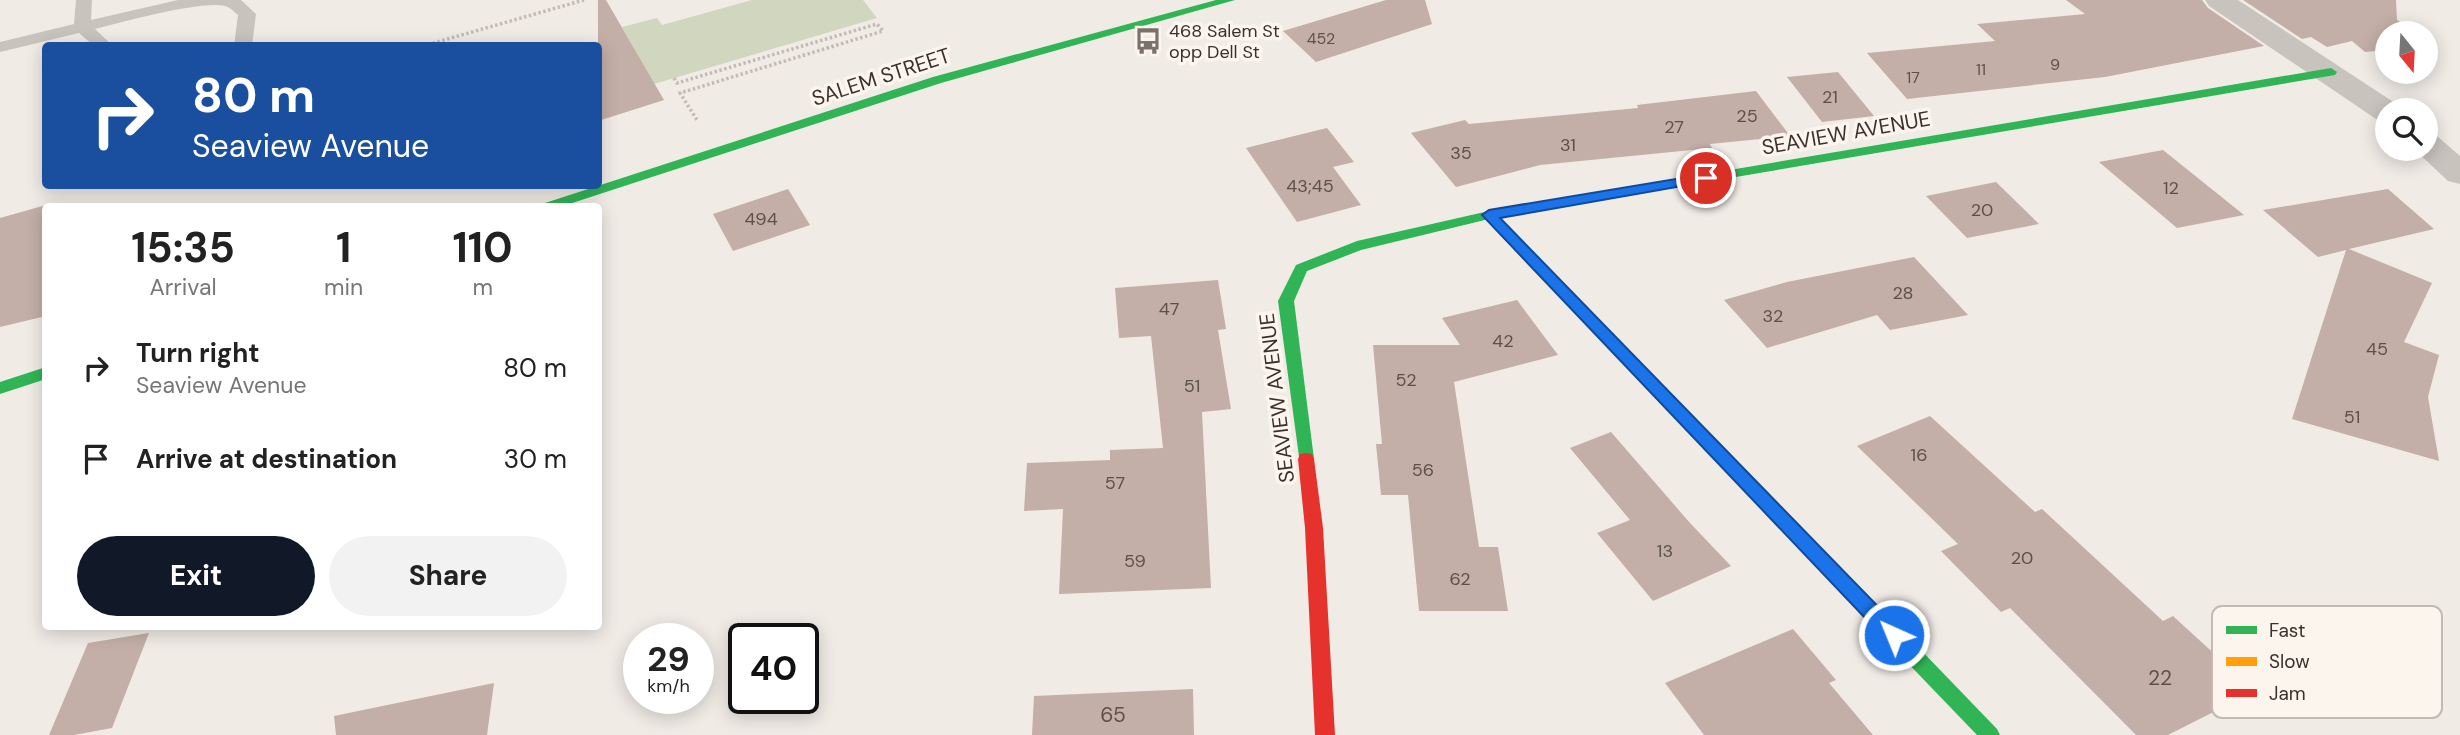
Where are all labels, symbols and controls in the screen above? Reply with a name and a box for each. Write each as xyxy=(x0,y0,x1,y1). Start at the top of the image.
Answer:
place label: 468 Salem St opp Dell St xyxy=(1169,19,1280,64)
north arrow xyxy=(2375,21,2438,84)
map controls xyxy=(2375,21,2438,161)
bus stop icon: 468 Salem St opp Dell St xyxy=(1133,26,1163,56)
house number: 452 xyxy=(1307,28,1335,49)
street label: SALEM STREET xyxy=(808,41,954,113)
house number: 9 xyxy=(2050,54,2060,75)
house number: 11 xyxy=(1976,59,1986,80)
text: 80 m xyxy=(192,63,315,127)
house number: 17 xyxy=(1906,67,1920,88)
icon: right xyxy=(77,70,168,161)
house number: 21 xyxy=(1822,85,1838,109)
button: search xyxy=(2375,98,2438,161)
house number: 25 xyxy=(1736,104,1758,128)
street label: SEAVIEW AVENUE xyxy=(1760,104,1932,162)
house number: 27 xyxy=(1664,115,1684,139)
text: Seaview Avenue xyxy=(192,125,429,167)
house number: 31 xyxy=(1560,133,1576,157)
house number: 35 xyxy=(1450,141,1472,165)
pin xyxy=(1676,148,1736,208)
icon: arrive xyxy=(1687,159,1725,197)
house number: 43;45 xyxy=(1286,174,1334,198)
house number: 12 xyxy=(2163,176,2179,200)
house number: 20 xyxy=(1971,198,1993,222)
house number: 494 xyxy=(744,207,778,231)
text: 15:35 xyxy=(131,220,235,275)
text: 1 xyxy=(336,220,351,275)
text: 110 xyxy=(453,220,513,275)
text: Arrival xyxy=(150,272,217,302)
text: min xyxy=(324,272,363,302)
text: m xyxy=(472,272,493,302)
house number: 28 xyxy=(1892,281,1914,305)
house number: 47 xyxy=(1159,297,1179,321)
house number: 32 xyxy=(1762,304,1784,328)
street label: SEAVIEW AVENUE xyxy=(1253,312,1301,484)
house number: 42 xyxy=(1492,329,1514,353)
text: Turn right xyxy=(136,336,260,370)
house number: 45 xyxy=(2366,337,2388,361)
icon: right xyxy=(77,349,115,387)
text: 80 m xyxy=(503,351,567,385)
house number: 52 xyxy=(1395,368,1417,392)
text: Seaview Avenue xyxy=(136,370,307,400)
house number: 51 xyxy=(1184,374,1200,398)
house number: 51 xyxy=(2344,405,2360,429)
icon: arrive xyxy=(77,440,115,478)
text: Arrive at destination xyxy=(136,442,397,476)
text: 30 m xyxy=(504,442,567,476)
house number: 16 xyxy=(1911,443,1927,467)
house number: 56 xyxy=(1412,458,1434,482)
house number: 57 xyxy=(1105,471,1125,495)
button: Exit xyxy=(77,536,315,616)
button: Share xyxy=(329,536,567,616)
house number: 13 xyxy=(1657,539,1673,563)
house number: 20 xyxy=(2011,546,2033,570)
house number: 59 xyxy=(1124,549,1146,573)
house number: 62 xyxy=(1449,567,1471,591)
position arrow xyxy=(1857,598,1931,672)
legend xyxy=(2212,606,2442,718)
text: Fast xyxy=(2269,618,2305,643)
speed limit sign: 40 xyxy=(728,623,819,714)
text: 29 xyxy=(647,636,690,682)
text: Slow xyxy=(2269,649,2310,674)
house number: 22 xyxy=(2148,664,2172,692)
text: km/h xyxy=(647,674,690,698)
text: Jam xyxy=(2269,681,2306,706)
house number: 65 xyxy=(1100,701,1126,729)

